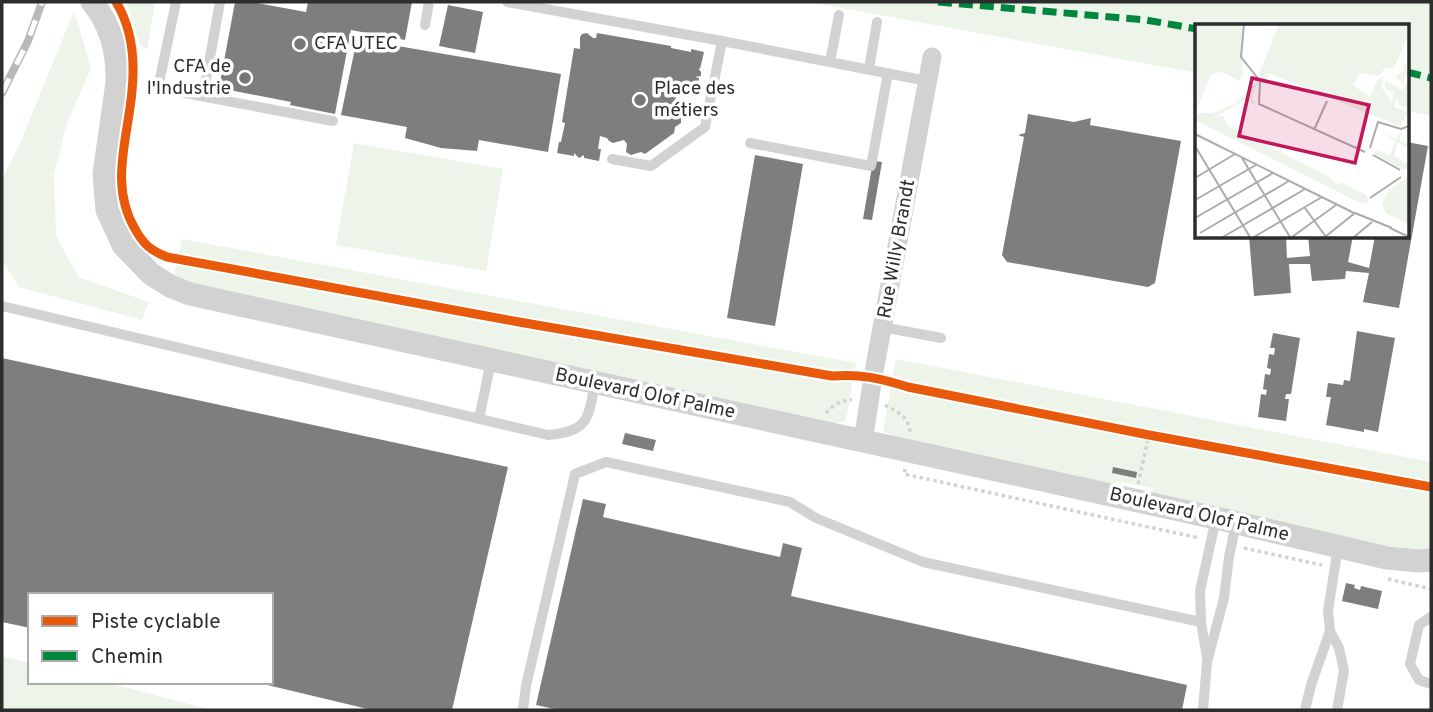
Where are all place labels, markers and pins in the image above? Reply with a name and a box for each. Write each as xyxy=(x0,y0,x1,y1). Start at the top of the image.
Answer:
place label: CFA UTEC xyxy=(314,32,398,56)
marker: CFA UTEC xyxy=(292,36,308,52)
place label: CFA de l'Industrie xyxy=(147,55,231,101)
marker: CFA de l'Industrie xyxy=(237,70,253,86)
place label: Place des métiers xyxy=(654,77,735,123)
marker: Place des métiers xyxy=(632,92,648,108)

